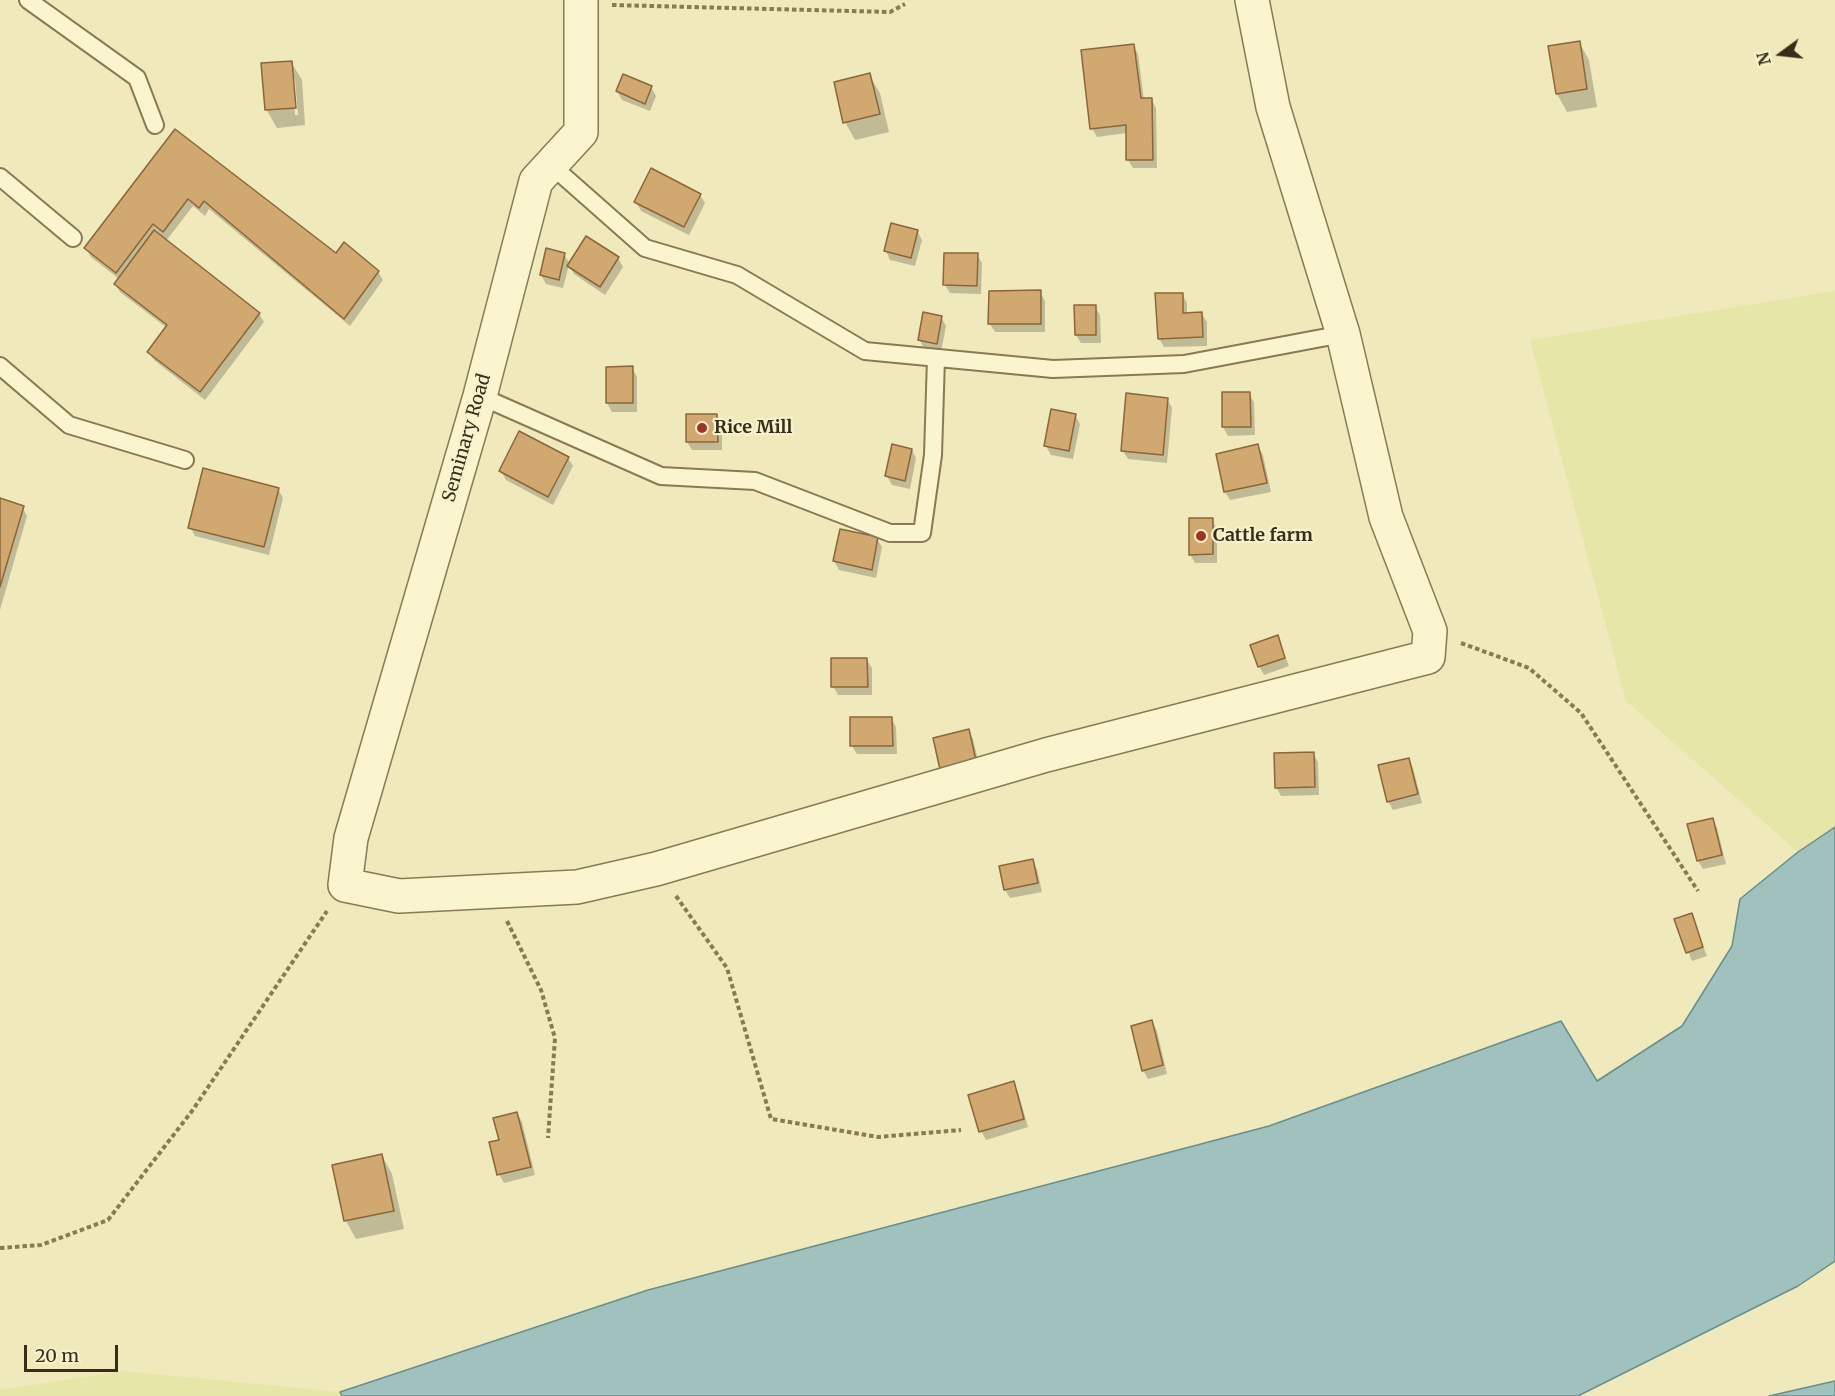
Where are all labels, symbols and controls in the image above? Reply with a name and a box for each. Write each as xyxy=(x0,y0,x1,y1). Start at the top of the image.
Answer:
north arrow xyxy=(1751,24,1811,84)
text: N xyxy=(1752,50,1775,67)
street label: Seminary Road xyxy=(438,371,496,505)
place label: Rice Mill xyxy=(714,417,792,439)
marker: Rice Mill xyxy=(695,421,709,435)
place label: Cattle farm xyxy=(1213,525,1313,547)
marker: Cattle farm xyxy=(1194,529,1208,543)
scale bar xyxy=(27,1333,122,1371)
text: 20 m xyxy=(35,1344,79,1367)

